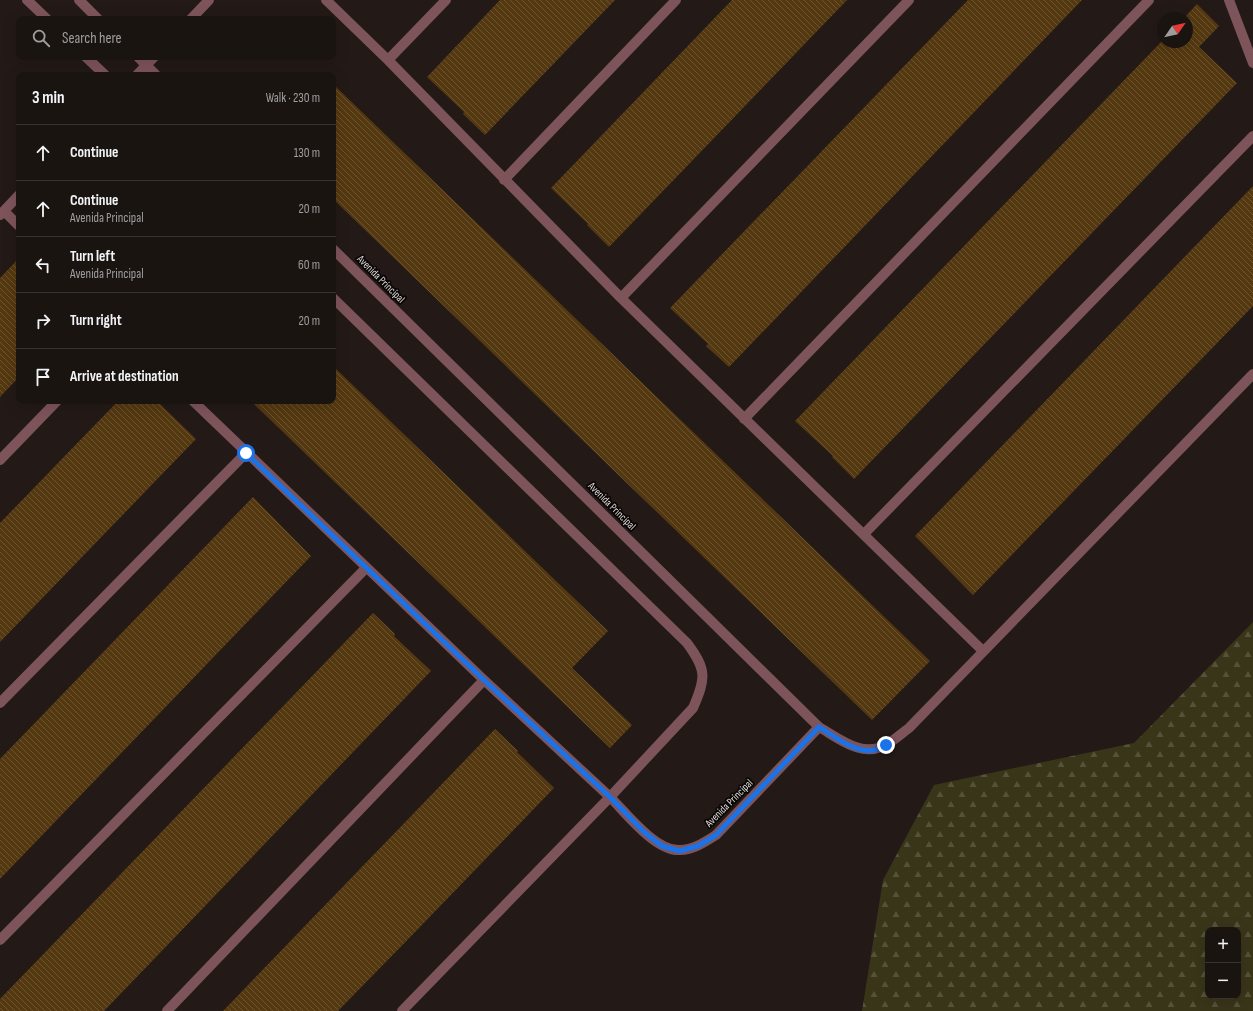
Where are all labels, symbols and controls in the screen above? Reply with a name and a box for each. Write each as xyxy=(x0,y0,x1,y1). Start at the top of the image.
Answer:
north arrow xyxy=(1157,12,1193,48)
search box xyxy=(16,16,336,60)
icon: search xyxy=(30,27,52,49)
text: Search here xyxy=(62,29,122,48)
text: 3 min xyxy=(32,88,65,108)
text: Walk · 230 m xyxy=(266,90,320,106)
icon: ahead xyxy=(32,142,54,164)
text: Continue xyxy=(70,143,119,162)
text: 130 m xyxy=(294,145,320,161)
text: Continue xyxy=(70,191,119,210)
icon: ahead xyxy=(32,198,54,220)
text: 20 m xyxy=(298,201,320,217)
text: Avenida Principal xyxy=(70,210,144,226)
text: Turn left xyxy=(70,247,115,266)
street label: Avenida Principal xyxy=(354,252,408,306)
icon: left xyxy=(32,254,54,276)
text: 60 m xyxy=(298,257,320,273)
text: Avenida Principal xyxy=(70,266,144,282)
icon: right xyxy=(32,310,54,332)
text: Turn right xyxy=(70,311,122,330)
text: 20 m xyxy=(298,313,320,329)
icon: arrive xyxy=(32,366,54,388)
text: Arrive at destination xyxy=(70,367,179,386)
route start xyxy=(237,444,255,462)
street label: Avenida Principal xyxy=(585,479,639,533)
route end xyxy=(877,736,895,754)
street label: Avenida Principal xyxy=(702,776,756,830)
map controls xyxy=(1205,927,1241,999)
button: + xyxy=(1205,927,1241,963)
button: − xyxy=(1205,963,1241,999)

